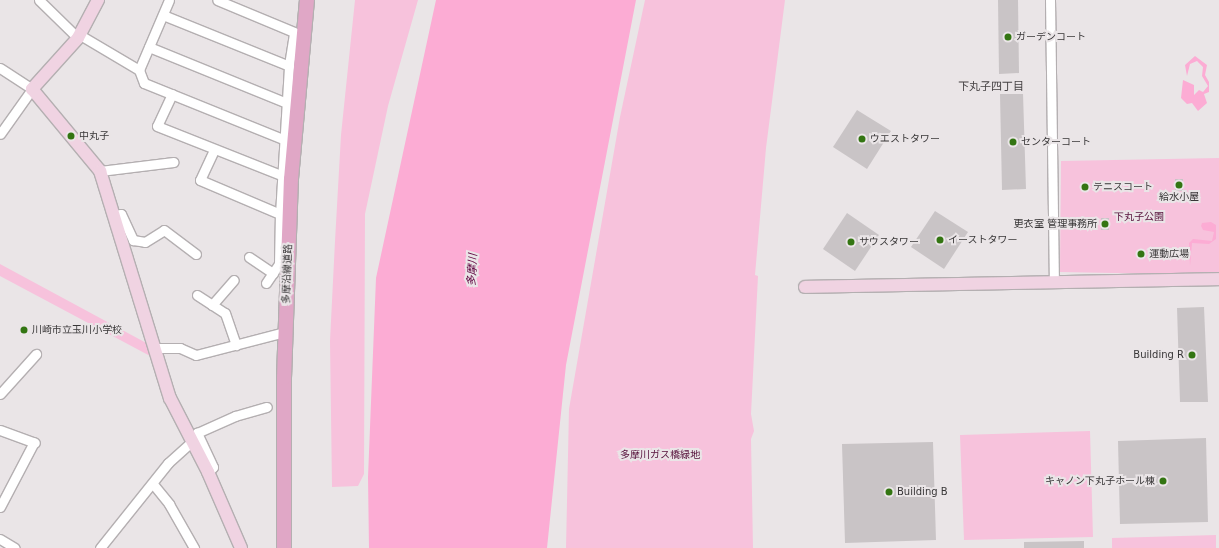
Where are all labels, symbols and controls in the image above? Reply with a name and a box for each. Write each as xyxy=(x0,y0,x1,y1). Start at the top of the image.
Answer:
place label: ガーデンコート xyxy=(1016,31,1086,43)
marker: ガーデンコート xyxy=(1003,32,1013,42)
district label: 下丸子四丁目 xyxy=(958,80,1024,94)
place label: 中丸子 xyxy=(79,130,109,142)
marker: 中丸子 xyxy=(66,131,76,141)
place label: ウエストタワー xyxy=(870,133,940,145)
marker: ウエストタワー xyxy=(857,134,867,144)
place label: センターコート xyxy=(1021,136,1091,148)
marker: センターコート xyxy=(1008,137,1018,147)
marker: 給水小屋 xyxy=(1174,180,1184,190)
place label: テニスコート xyxy=(1093,181,1153,193)
marker: テニスコート xyxy=(1080,182,1090,192)
place label: 給水小屋 xyxy=(1159,191,1199,203)
park label: 下丸子公園 xyxy=(1114,211,1164,223)
place label: 更衣室 管理事務所 xyxy=(1014,218,1097,230)
marker: 更衣室 管理事務所 xyxy=(1100,219,1110,229)
place label: イーストタワー xyxy=(948,234,1018,246)
marker: イーストタワー xyxy=(935,235,945,245)
place label: サウスタワー xyxy=(859,236,919,248)
marker: サウスタワー xyxy=(846,237,856,247)
street label: 多摩沿線道路 xyxy=(280,244,294,304)
place label: 運動広場 xyxy=(1149,248,1189,260)
marker: 運動広場 xyxy=(1136,249,1146,259)
water label: 多摩川 xyxy=(466,253,480,287)
place label: 川崎市立玉川小学校 xyxy=(32,324,122,336)
marker: 川崎市立玉川小学校 xyxy=(19,325,29,335)
place label: Building R xyxy=(1133,349,1184,361)
marker: Building R xyxy=(1187,350,1197,360)
park label: 多摩川ガス橋緑地 xyxy=(620,449,700,461)
place label: キャノン下丸子ホール棟 xyxy=(1045,475,1155,487)
marker: キャノン下丸子ホール棟 xyxy=(1158,476,1168,486)
place label: Building B xyxy=(897,486,948,498)
marker: Building B xyxy=(884,487,894,497)

